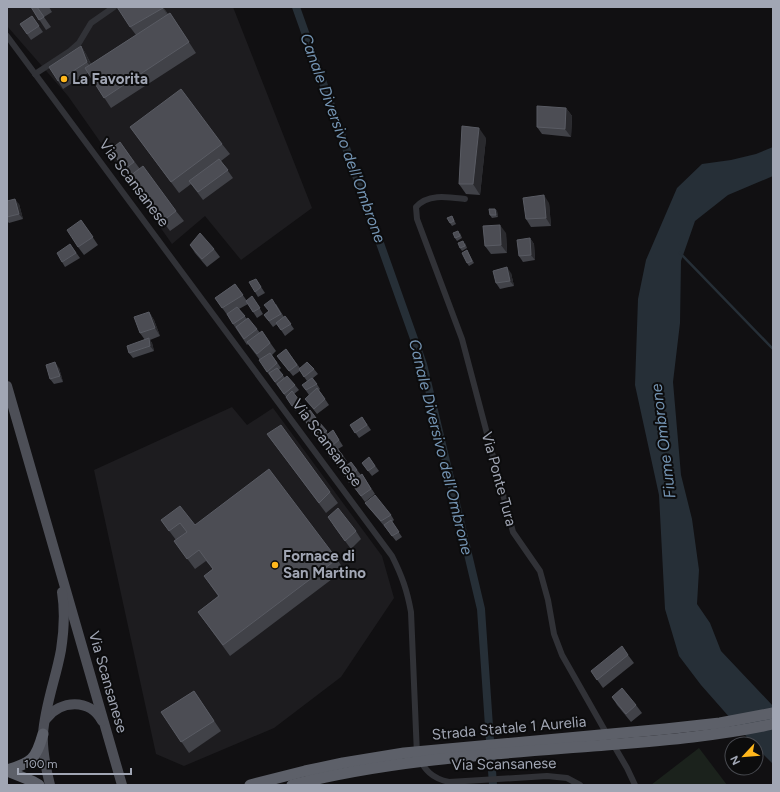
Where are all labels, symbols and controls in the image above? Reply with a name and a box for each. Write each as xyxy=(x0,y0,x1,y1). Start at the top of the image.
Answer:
water label: Canale Diversivo dell'Ombrone xyxy=(296,31,390,246)
place label: La Favorita xyxy=(72,70,148,88)
marker: La Favorita xyxy=(59,74,69,84)
street label: Via Scansanese xyxy=(95,136,173,230)
water label: Canale Diversivo dell'Ombrone xyxy=(405,337,477,557)
water label: Fiume Ombrone xyxy=(647,382,679,499)
street label: Via Scansanese xyxy=(288,396,366,490)
street label: Via Ponte Tura xyxy=(478,430,520,528)
place label: Fornace di San Martino xyxy=(283,547,366,582)
marker: Fornace di San Martino xyxy=(270,560,280,570)
street label: Via Scansanese xyxy=(85,629,131,735)
street label: Strada Statale 1 Aurelia xyxy=(431,712,587,744)
north arrow xyxy=(724,736,764,776)
scale bar xyxy=(18,750,131,776)
text: N xyxy=(728,753,743,767)
street label: Via Scansanese xyxy=(451,754,557,774)
text: 100 m xyxy=(24,757,58,771)

